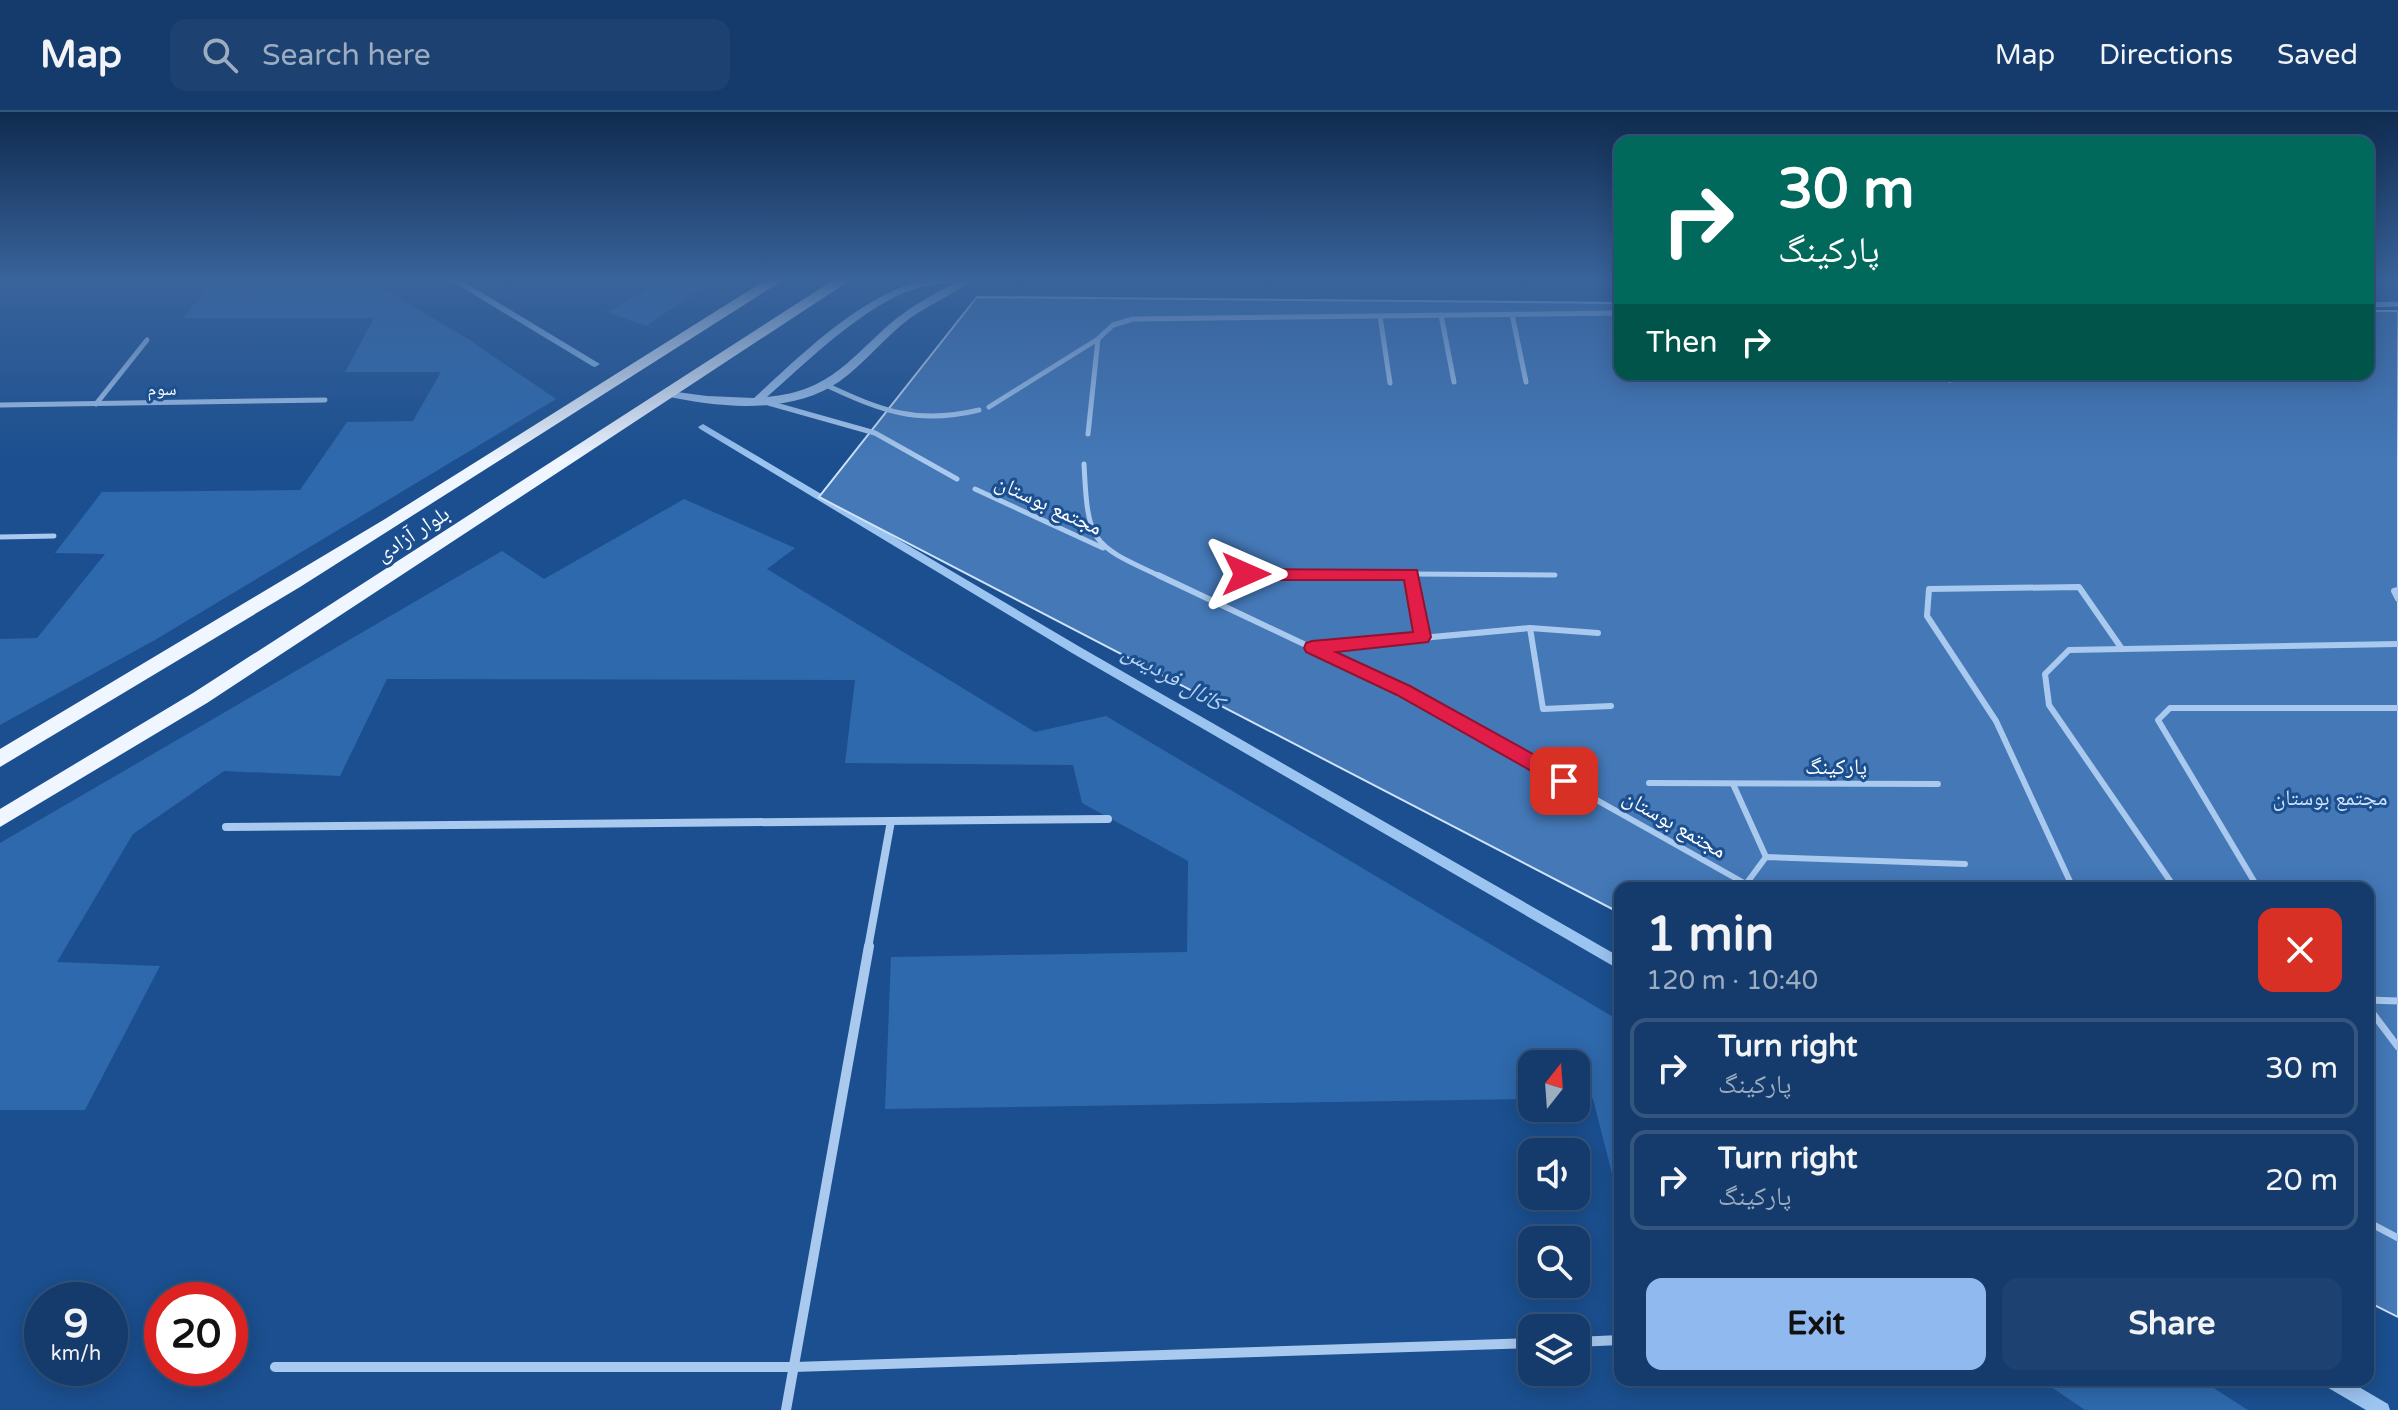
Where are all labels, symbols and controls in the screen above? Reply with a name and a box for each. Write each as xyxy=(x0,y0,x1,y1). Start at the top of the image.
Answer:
search box xyxy=(170,19,730,91)
text: Map xyxy=(40,32,122,78)
icon: search xyxy=(198,33,242,77)
text: Search here xyxy=(262,37,431,74)
text: Map xyxy=(1995,38,2055,72)
text: Directions xyxy=(2099,38,2233,72)
text: Saved xyxy=(2277,38,2358,72)
text: 30 m xyxy=(1778,156,1914,223)
icon: right xyxy=(1646,168,1750,272)
text: پارکینگ xyxy=(1778,229,1880,272)
icon: right xyxy=(1734,320,1778,364)
text: Then xyxy=(1646,324,1718,361)
street label: سوم xyxy=(147,378,177,401)
street label: مجتمع بوستان xyxy=(991,469,1106,541)
street label: بلوار آزادی xyxy=(371,500,454,567)
position arrow xyxy=(1204,532,1288,616)
water label: کانال فردیس xyxy=(1117,637,1232,720)
pin xyxy=(1530,747,1598,815)
street label: پارکینگ xyxy=(1805,754,1867,780)
icon: arrive xyxy=(1542,759,1586,803)
street label: مجتمع بوستان xyxy=(1618,784,1731,864)
park label: مجتمع بوستان xyxy=(2272,785,2388,811)
text: 1 min xyxy=(1646,906,1774,964)
button: close xyxy=(2258,908,2342,992)
text: 120 m · 10:40 xyxy=(1646,965,1818,996)
text: Turn right xyxy=(1718,1028,1858,1065)
icon: right xyxy=(1650,1046,1694,1090)
north arrow xyxy=(1518,1050,1590,1122)
map controls xyxy=(1518,1050,1590,1386)
text: 30 m xyxy=(2265,1050,2338,1087)
text: پارکینگ xyxy=(1718,1069,1791,1100)
button: sound xyxy=(1518,1138,1590,1210)
text: Turn right xyxy=(1718,1140,1858,1177)
icon: right xyxy=(1650,1158,1694,1202)
text: 20 m xyxy=(2265,1162,2338,1199)
text: پارکینگ xyxy=(1718,1181,1791,1212)
button: search xyxy=(1518,1226,1590,1298)
button: Exit xyxy=(1646,1278,1986,1370)
button: Share xyxy=(2002,1278,2342,1370)
speed limit sign: 20 xyxy=(144,1282,248,1386)
text: 9 xyxy=(63,1300,89,1348)
button: layers xyxy=(1518,1314,1590,1386)
text: km/h xyxy=(51,1342,101,1366)

